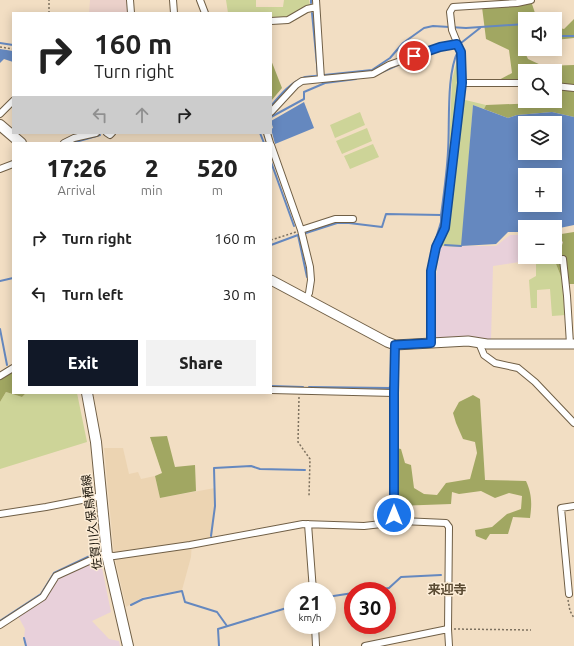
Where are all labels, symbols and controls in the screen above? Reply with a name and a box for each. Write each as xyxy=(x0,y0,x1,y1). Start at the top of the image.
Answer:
map controls xyxy=(518,12,562,264)
button: sound xyxy=(518,12,562,56)
icon: right xyxy=(28,28,80,80)
text: 160 m xyxy=(94,28,172,59)
pin xyxy=(397,39,431,73)
icon: arrive xyxy=(403,45,425,67)
text: Turn right xyxy=(94,61,174,81)
button: search xyxy=(518,64,562,108)
icon: left xyxy=(89,104,111,126)
icon: ahead xyxy=(131,104,153,126)
icon: right xyxy=(173,104,195,126)
button: layers xyxy=(518,116,562,160)
text: 17:26 xyxy=(46,155,106,182)
text: 2 xyxy=(145,155,158,182)
text: 520 xyxy=(197,155,238,182)
button: + xyxy=(518,168,562,212)
text: Arrival xyxy=(57,183,95,197)
text: min xyxy=(141,183,163,197)
text: m xyxy=(212,183,223,197)
button: − xyxy=(518,220,562,264)
icon: right xyxy=(28,227,50,249)
text: Turn right xyxy=(62,230,132,247)
text: 160 m xyxy=(214,230,256,247)
icon: left xyxy=(28,283,50,305)
text: Turn left xyxy=(62,286,123,303)
text: 30 m xyxy=(223,286,256,303)
button: Exit xyxy=(28,340,138,386)
button: Share xyxy=(146,340,256,386)
street label: 佐賀川久保鳥栖線 xyxy=(79,474,104,571)
position arrow xyxy=(373,494,415,536)
speed limit sign: 30 xyxy=(344,582,396,634)
district label: 来迎寺 xyxy=(427,582,467,596)
text: 21 xyxy=(299,591,321,614)
text: km/h xyxy=(298,612,322,623)

